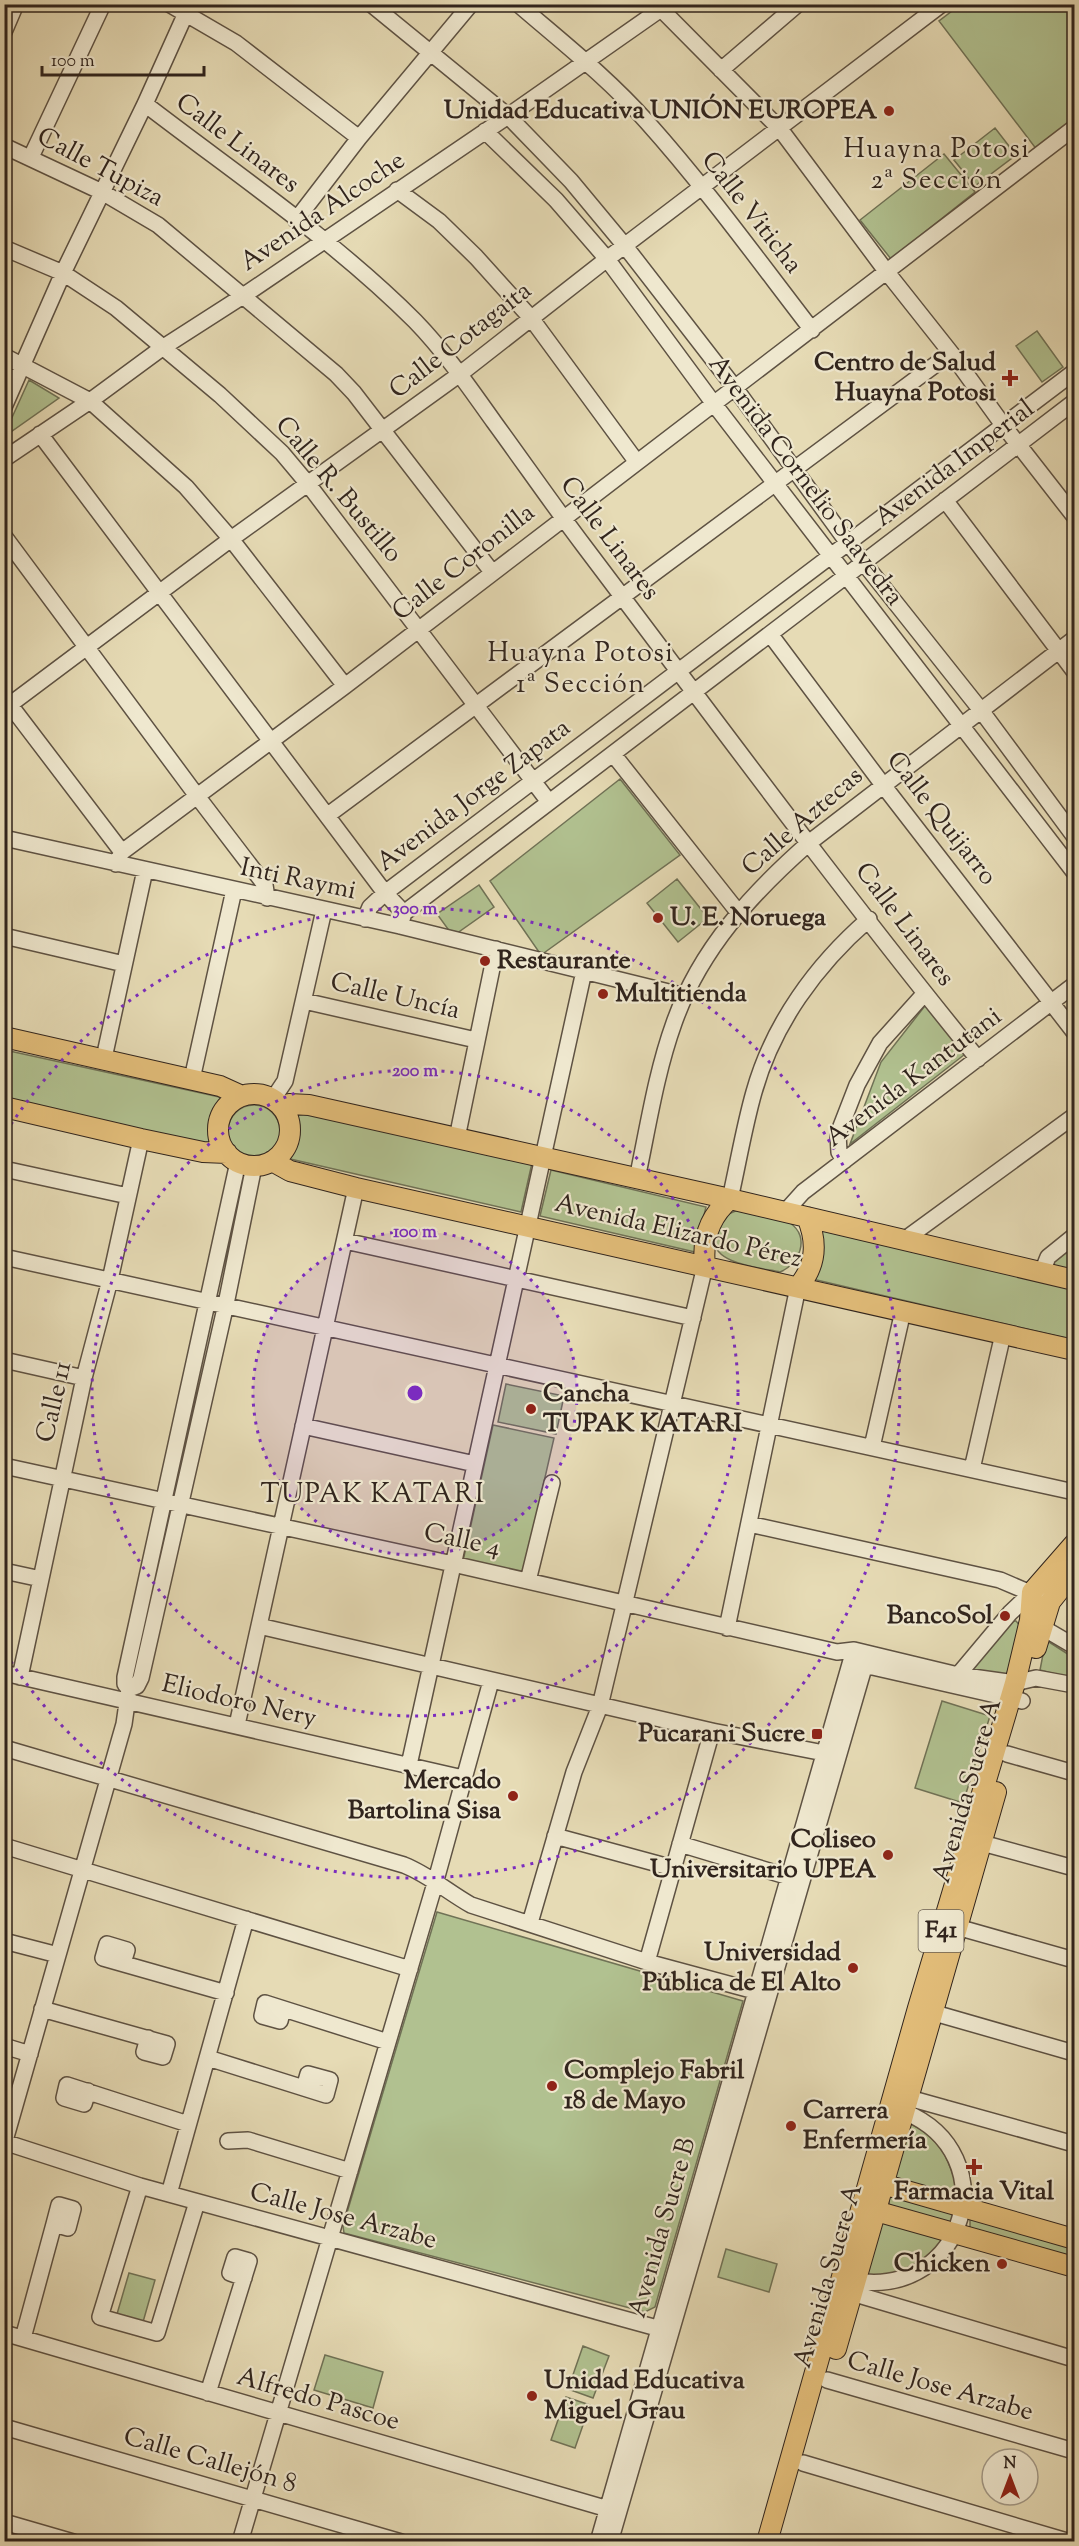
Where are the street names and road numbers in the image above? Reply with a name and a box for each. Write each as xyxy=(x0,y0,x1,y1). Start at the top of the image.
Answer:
street label: Calle Linares xyxy=(167,85,307,203)
street label: Calle Tupiza xyxy=(30,119,170,217)
street label: Avenida Alcoche xyxy=(233,143,413,281)
street label: Calle Viticha xyxy=(691,144,811,282)
street label: Calle Cotagaita xyxy=(382,273,540,409)
street label: Avenida Cornelio Saavedra xyxy=(698,348,912,614)
street label: Avenida Imperial xyxy=(867,391,1043,537)
street label: Calle R. Bustillo xyxy=(265,409,411,571)
street label: Calle Linares xyxy=(550,469,668,609)
street label: Calle Coronilla xyxy=(385,495,543,631)
street label: Avenida Jorge Zapata xyxy=(369,711,579,881)
street label: Calle Quijarro xyxy=(877,744,1005,894)
street label: Calle Aztecas xyxy=(734,759,872,885)
street label: Inti Raymi xyxy=(237,850,359,910)
street label: Calle Linares xyxy=(845,855,963,995)
street label: Calle Uncía xyxy=(327,964,463,1030)
street label: Avenida Kantutani xyxy=(818,999,1010,1157)
street label: Avenida Elizardo Pérez xyxy=(551,1186,805,1278)
street label: Calle 11 xyxy=(28,1358,82,1446)
street label: Calle 4 xyxy=(420,1515,504,1567)
street label: Eliodoro Nery xyxy=(158,1666,320,1738)
street label: Avenida Sucre A xyxy=(924,1694,1012,1888)
road number: F41 xyxy=(918,1910,964,1952)
street label: Avenida Sucre B xyxy=(620,2134,706,2322)
street label: Calle Jose Arzabe xyxy=(245,2174,441,2260)
street label: Avenida Sucre A xyxy=(785,2179,873,2373)
street label: Calle Jose Arzabe xyxy=(842,2343,1038,2431)
street label: Alfredo Pascoe xyxy=(232,2359,404,2441)
street label: Calle Callejón 8 xyxy=(119,2419,301,2503)

